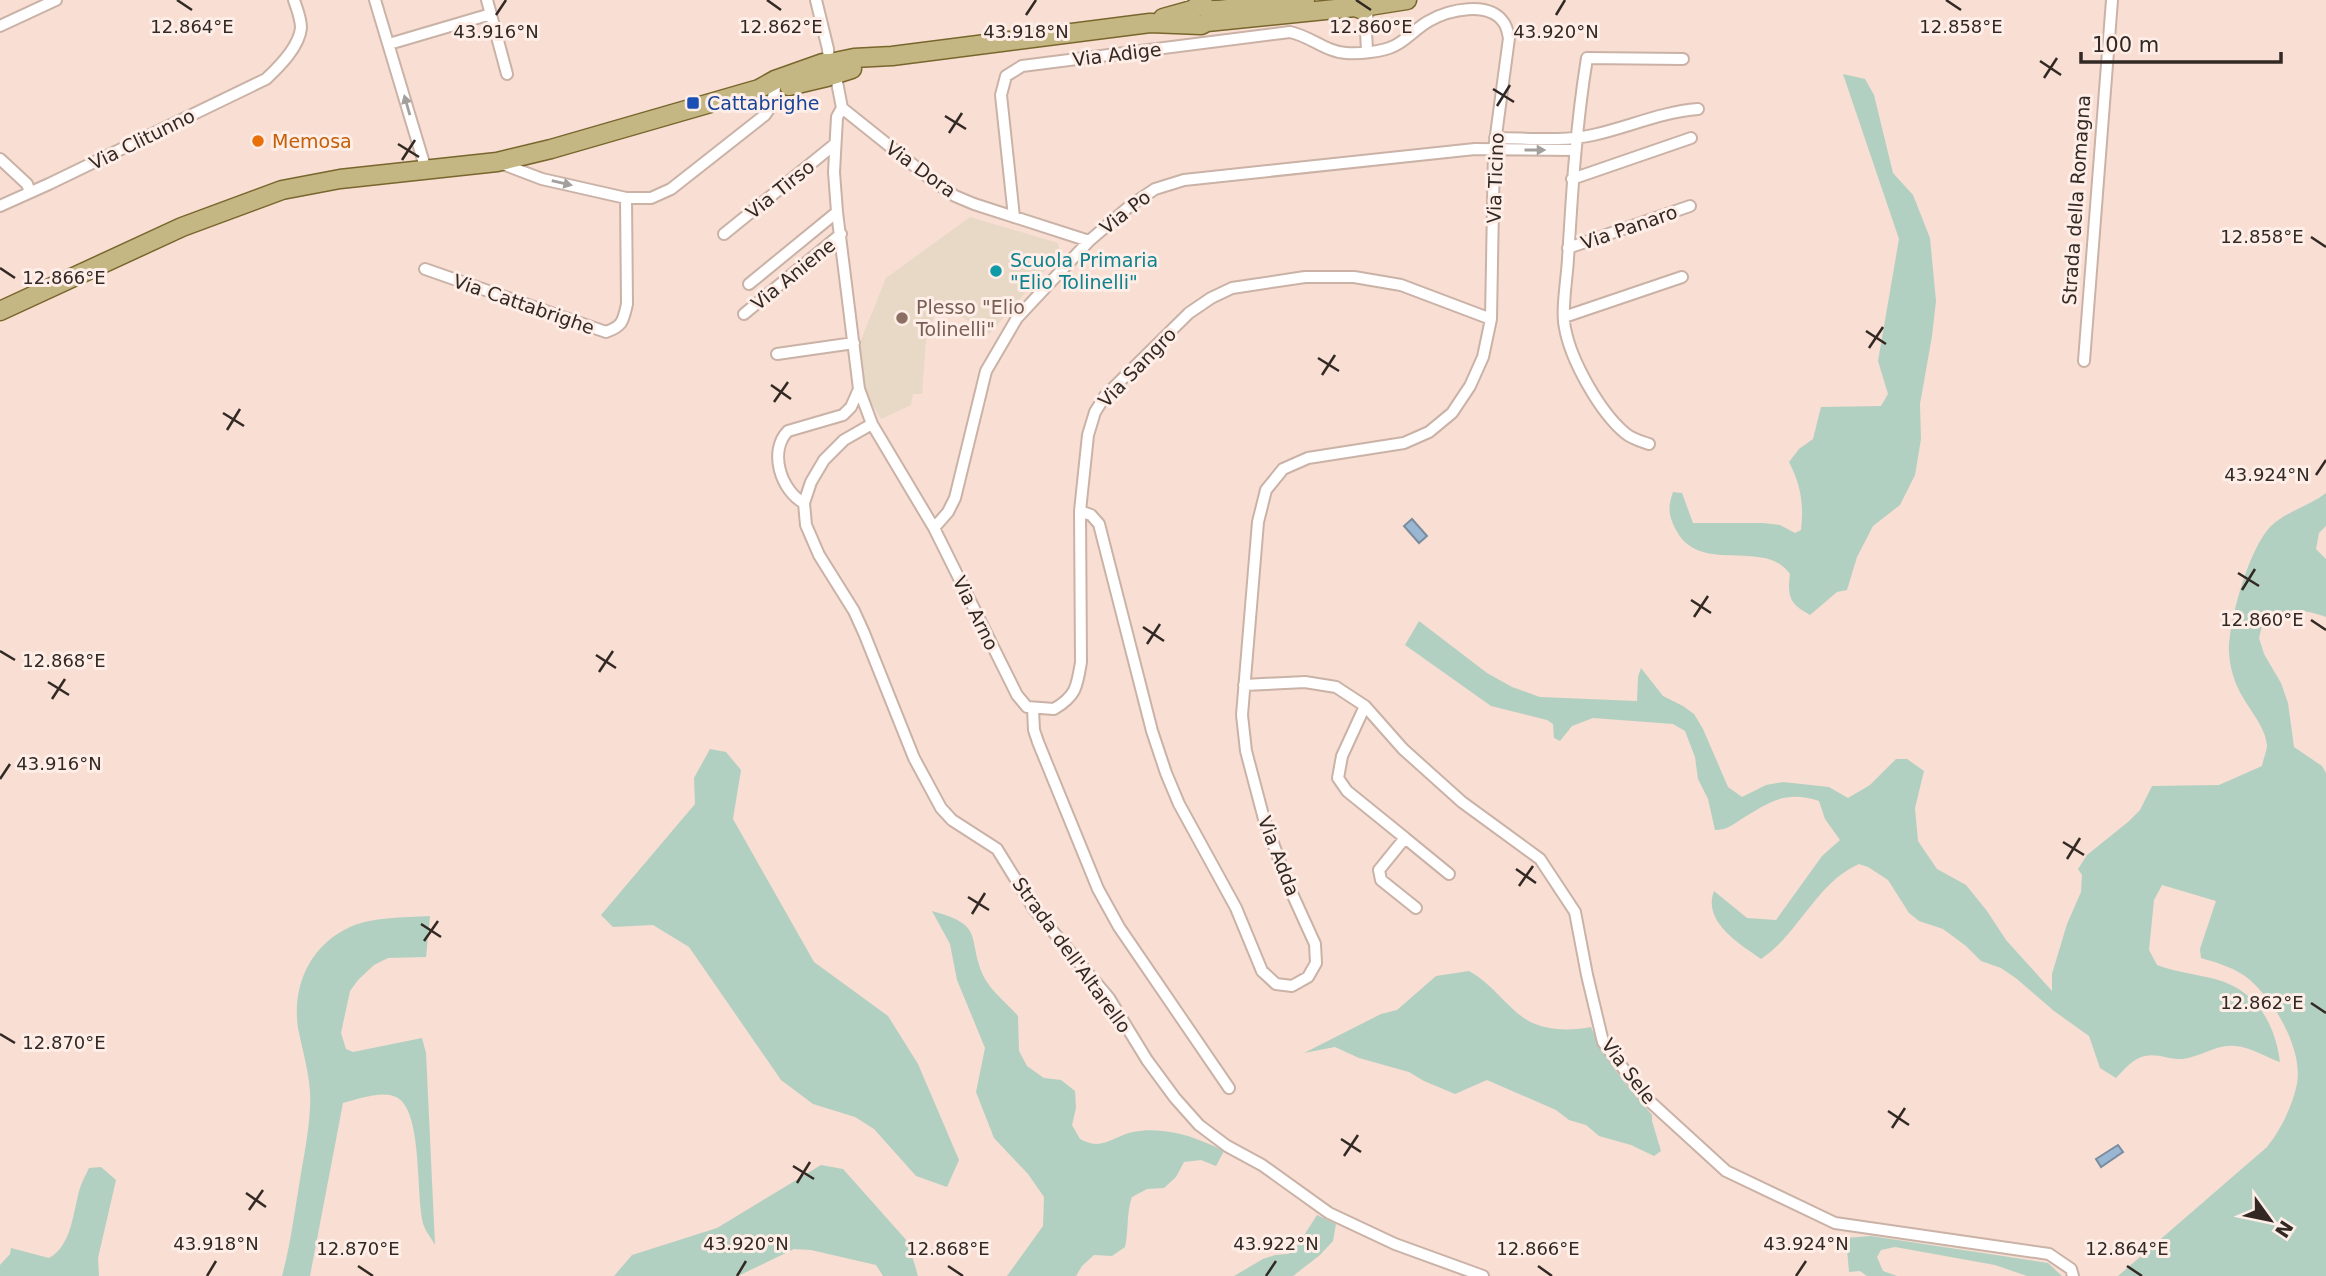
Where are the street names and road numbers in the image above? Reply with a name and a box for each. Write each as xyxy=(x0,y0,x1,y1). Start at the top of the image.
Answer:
street label: Via Adige xyxy=(1071,38,1163,70)
street label: Strada della Romagna xyxy=(2058,94,2094,306)
street label: Via Clitunno xyxy=(86,104,198,174)
street label: Via Ticino xyxy=(1482,132,1508,224)
street label: Via Dora xyxy=(882,136,960,202)
street label: Via Tirso xyxy=(742,155,818,223)
street label: Via Po xyxy=(1095,185,1155,239)
street label: Via Panaro xyxy=(1578,200,1680,254)
street label: Via Aniene xyxy=(747,234,839,314)
street label: Via Cattabrighe xyxy=(450,270,598,338)
street label: Via Sangro xyxy=(1094,323,1180,411)
street label: Via Arno xyxy=(949,572,1003,654)
street label: Via Adda xyxy=(1254,813,1304,899)
street label: Strada dell'Altarello xyxy=(1008,873,1136,1037)
street label: Via Sele xyxy=(1597,1034,1661,1108)

